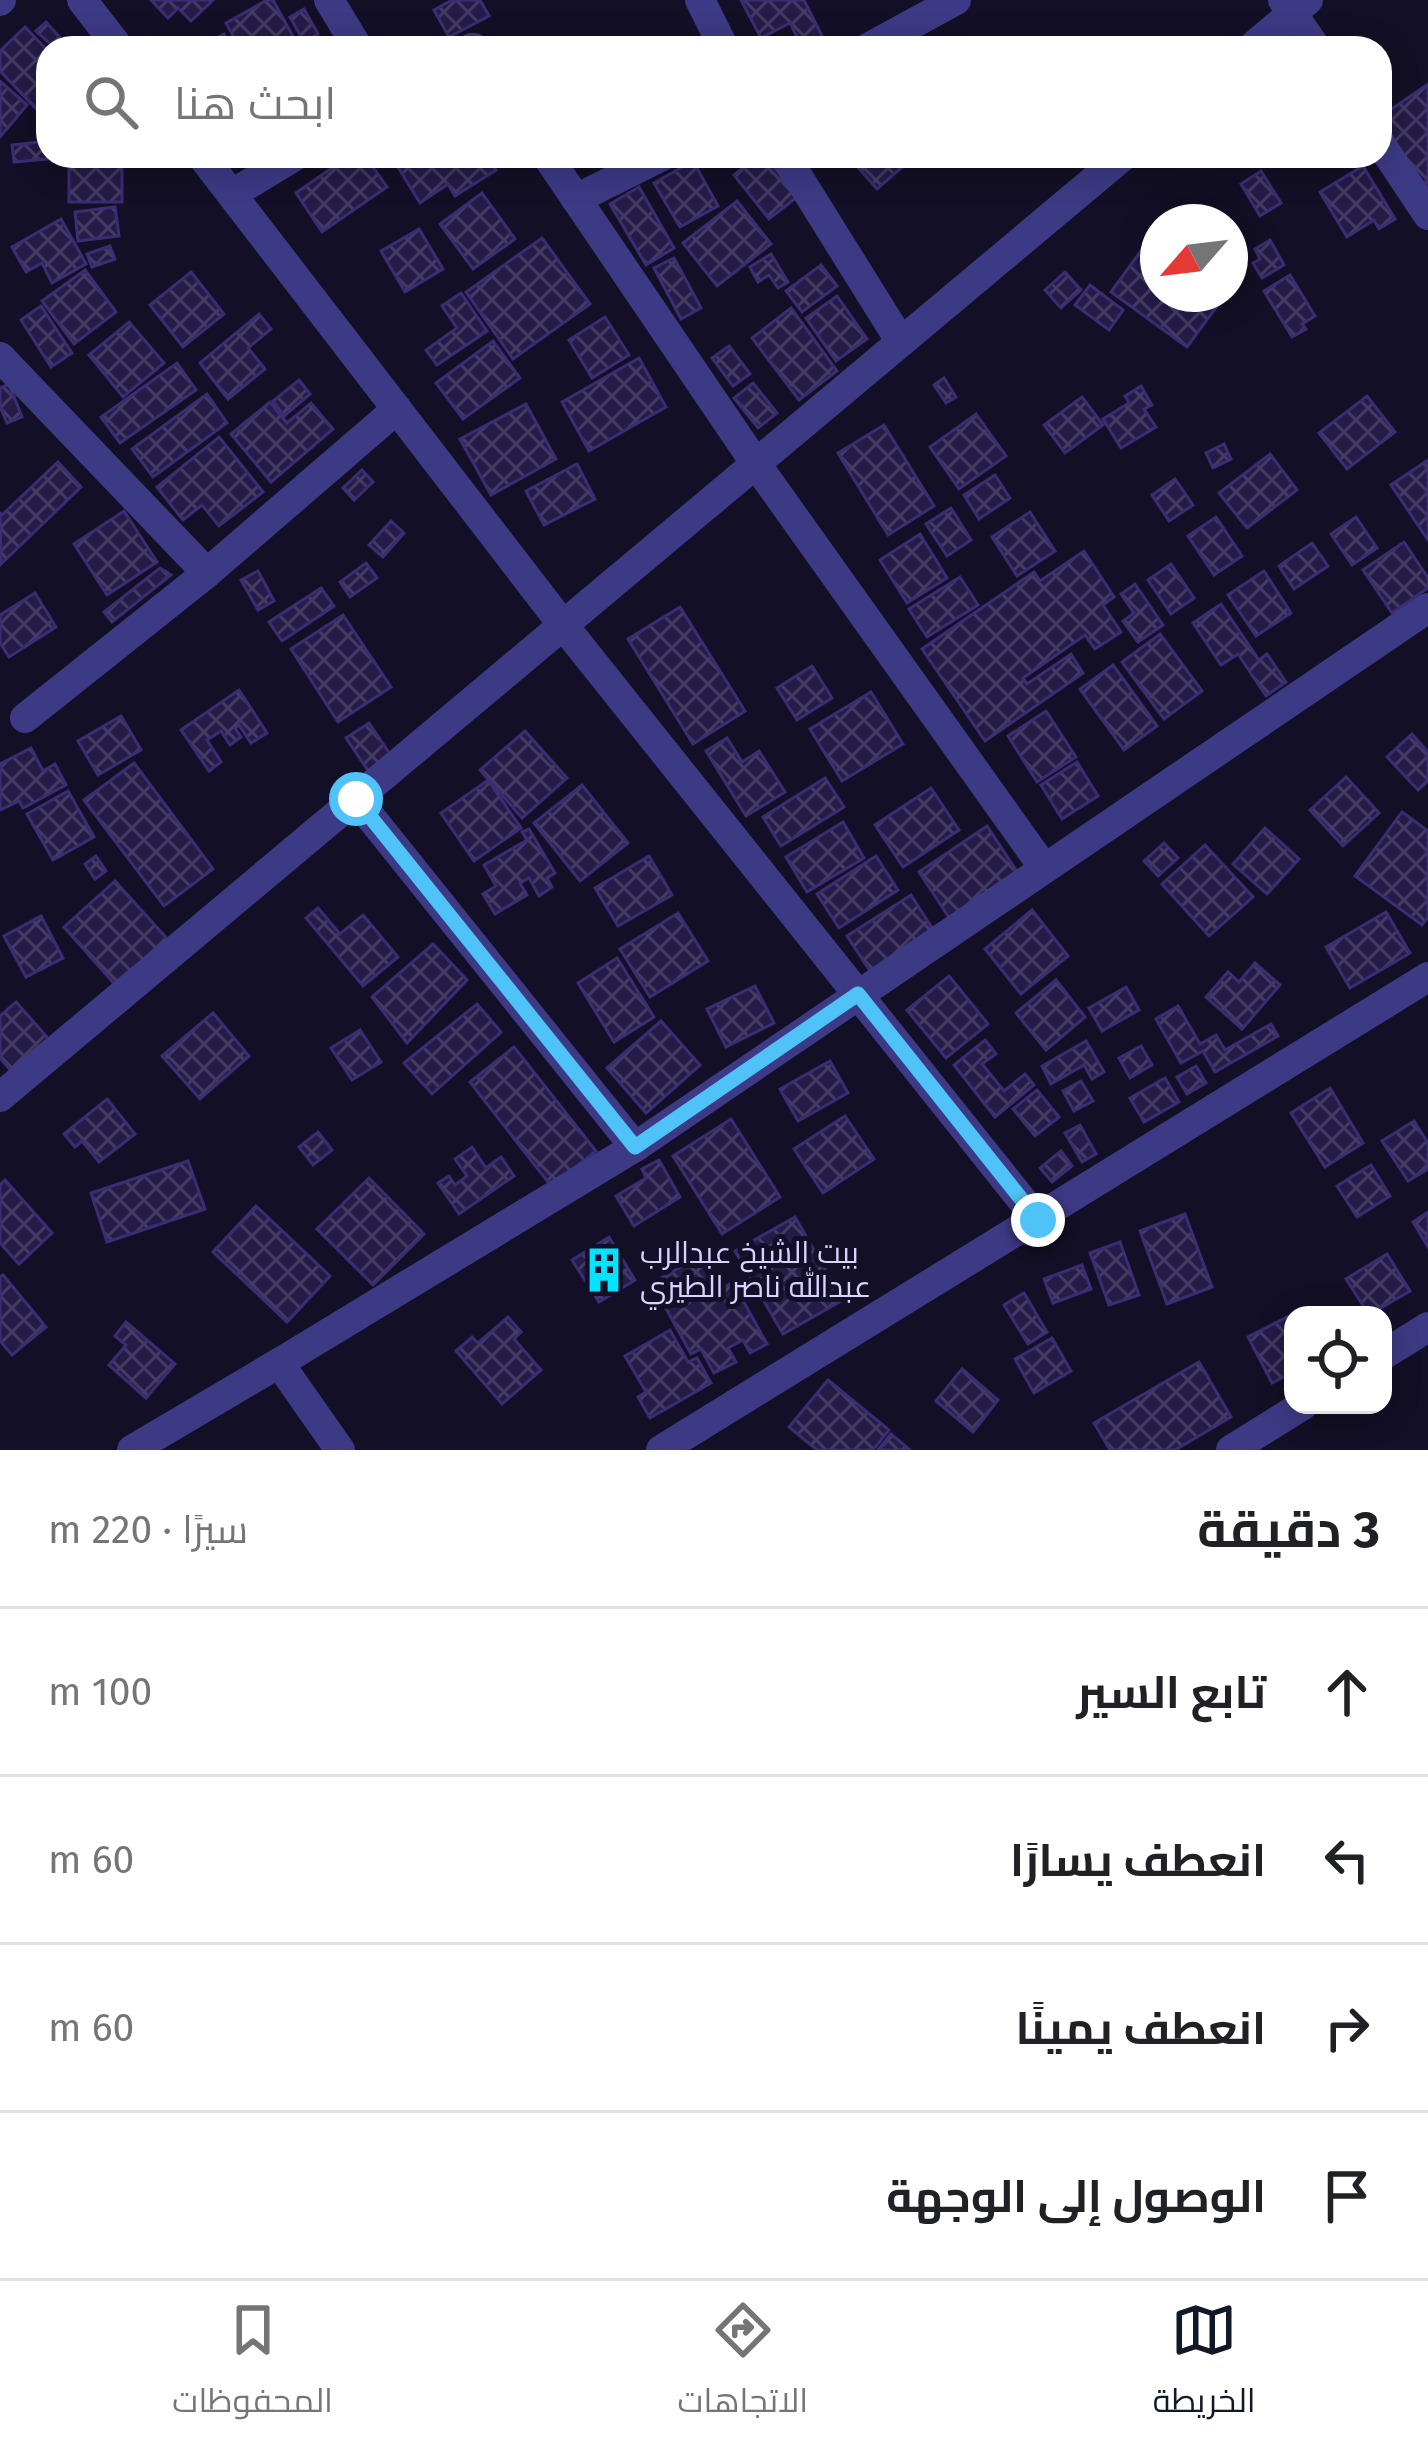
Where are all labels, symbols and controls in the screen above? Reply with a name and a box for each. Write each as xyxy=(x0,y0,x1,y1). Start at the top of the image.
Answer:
search box xyxy=(36,36,1392,168)
icon: search xyxy=(78,69,144,135)
text: ابحث هنا xyxy=(174,77,336,131)
north arrow xyxy=(1140,204,1248,312)
route start xyxy=(329,772,383,826)
route end xyxy=(1011,1193,1065,1247)
place label: بيت الشيخ عبدالرب عبدالله ناصر الطيري xyxy=(640,1235,871,1310)
building icon: بيت الشيخ عبدالرب عبدالله ناصر الطيري xyxy=(579,1245,629,1295)
map controls xyxy=(1284,1306,1392,1414)
button: locate xyxy=(1284,1306,1392,1414)
text: 3 دقيقة xyxy=(1197,1499,1380,1561)
text: سيرًا · 220 m xyxy=(48,1507,248,1553)
icon: ahead xyxy=(1314,1659,1380,1725)
text: تابع السير xyxy=(1076,1666,1266,1720)
text: 100 m xyxy=(48,1669,152,1715)
icon: left xyxy=(1314,1827,1380,1893)
text: انعطف يسارًا xyxy=(1010,1834,1266,1888)
text: 60 m xyxy=(48,1837,134,1883)
icon: right xyxy=(1314,1995,1380,2061)
text: انعطف يمينًا xyxy=(1015,2002,1266,2056)
text: 60 m xyxy=(48,2005,134,2051)
icon: arrive xyxy=(1314,2163,1380,2229)
text: الوصول إلى الوجهة xyxy=(886,2170,1266,2224)
tab: المحفوظات xyxy=(172,2297,333,2431)
tab: الاتجاهات xyxy=(678,2297,808,2431)
tab: الخريطة xyxy=(1153,2297,1256,2431)

